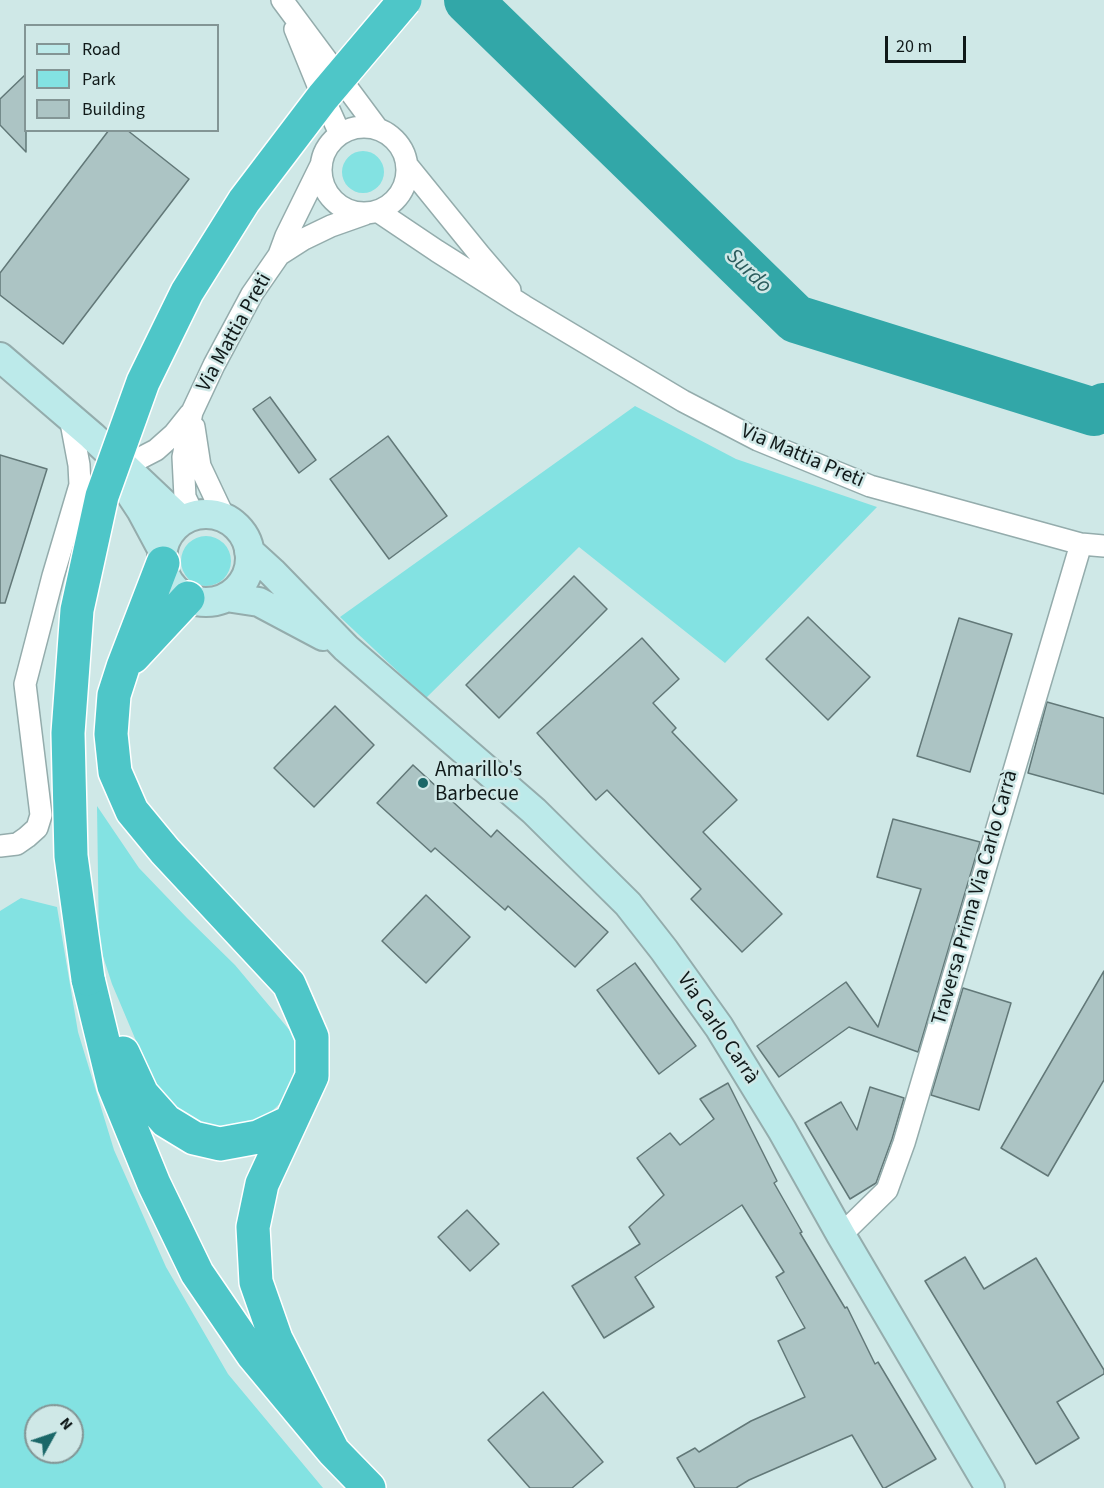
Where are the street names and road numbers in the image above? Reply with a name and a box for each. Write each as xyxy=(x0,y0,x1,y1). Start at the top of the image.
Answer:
street label: Via Mattia Preti xyxy=(192,269,278,397)
street label: Via Mattia Preti xyxy=(737,420,867,494)
street label: Traversa Prima Via Carlo Carrà xyxy=(928,768,1024,1028)
street label: Via Carlo Carrà xyxy=(671,969,763,1089)

